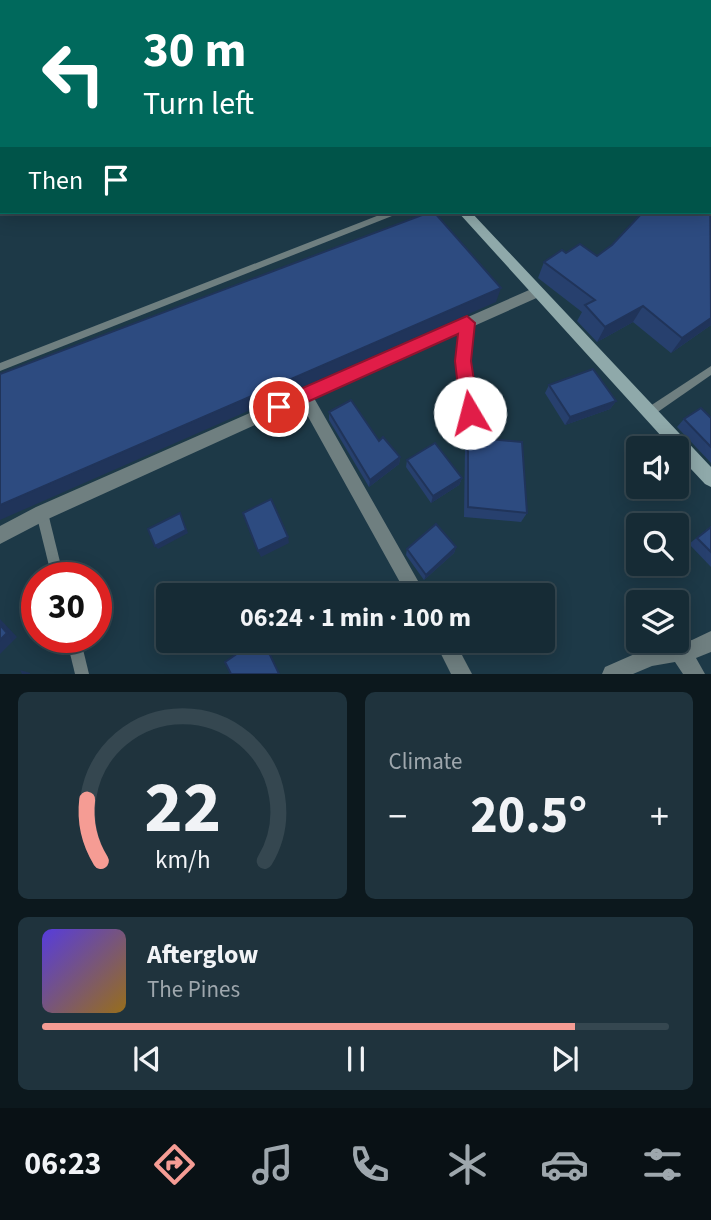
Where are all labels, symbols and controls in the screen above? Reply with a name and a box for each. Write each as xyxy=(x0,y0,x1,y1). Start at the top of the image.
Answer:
text: 30 m xyxy=(143,16,247,86)
icon: left xyxy=(28,28,119,119)
text: Turn left xyxy=(143,81,254,127)
icon: arrive xyxy=(97,161,135,199)
text: Then xyxy=(28,162,83,199)
position arrow xyxy=(433,376,507,450)
pin xyxy=(249,377,309,437)
icon: arrive xyxy=(260,388,298,426)
map controls xyxy=(626,436,689,653)
button: sound xyxy=(626,436,689,499)
button: search xyxy=(626,513,689,576)
speed limit sign: 30 xyxy=(21,562,112,653)
button: layers xyxy=(626,590,689,653)
text: 06:24 · 1 min · 100 m xyxy=(240,599,471,636)
text: Climate xyxy=(389,745,462,778)
text: 22 xyxy=(144,757,221,861)
text: 20.5° xyxy=(470,779,587,853)
text: − xyxy=(389,790,407,844)
text: + xyxy=(650,790,669,844)
text: km/h xyxy=(155,842,210,878)
text: Afterglow xyxy=(147,936,258,973)
text: The Pines xyxy=(147,973,240,1006)
icon: previous xyxy=(128,1040,166,1078)
icon: pause xyxy=(337,1040,375,1078)
icon: next xyxy=(546,1040,584,1078)
icon: directions xyxy=(150,1140,199,1189)
icon: music xyxy=(248,1140,297,1189)
icon: phone xyxy=(345,1140,394,1189)
icon: climate xyxy=(443,1140,492,1189)
icon: car xyxy=(540,1140,589,1189)
icon: filters xyxy=(638,1140,687,1189)
text: 06:23 xyxy=(24,1141,101,1187)

